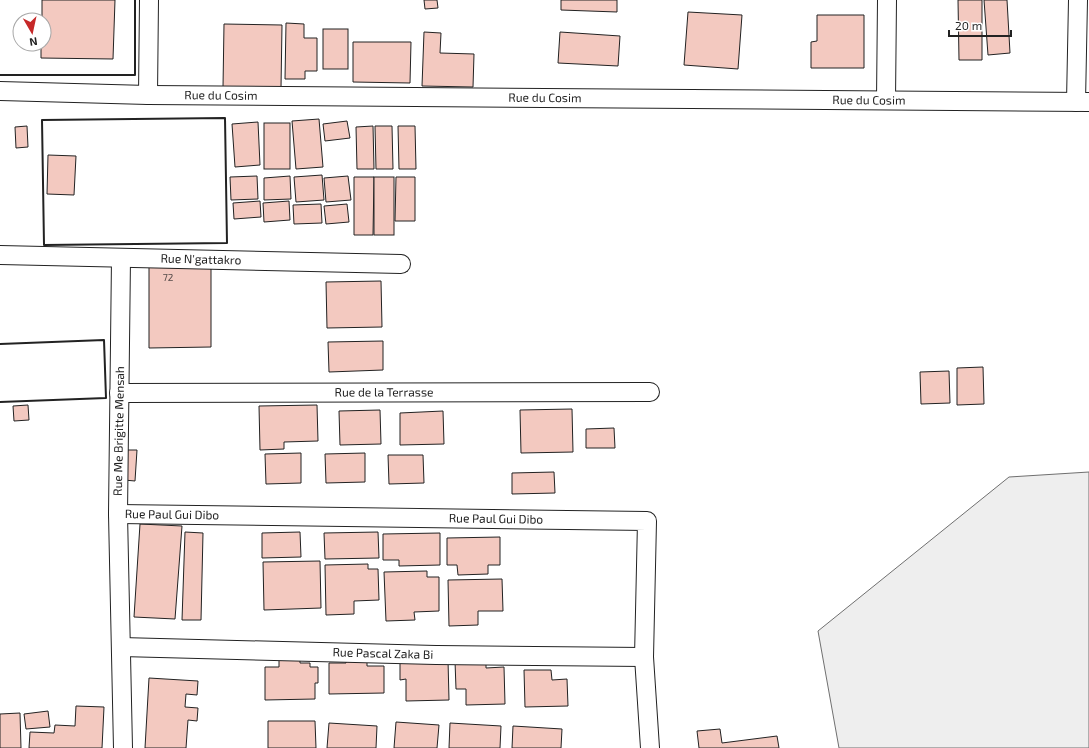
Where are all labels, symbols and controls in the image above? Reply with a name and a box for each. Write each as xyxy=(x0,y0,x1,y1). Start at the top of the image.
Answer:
north arrow xyxy=(12,12,52,52)
scale bar xyxy=(949,12,1011,38)
text: 20 m xyxy=(955,18,982,32)
text: N xyxy=(29,35,39,49)
street label: Rue du Cosim xyxy=(184,87,258,102)
street label: Rue du Cosim xyxy=(508,90,582,104)
street label: Rue du Cosim xyxy=(832,92,906,107)
street label: Rue N'gattakro xyxy=(160,251,242,266)
house number: 72 xyxy=(163,271,174,283)
street label: Rue Me Brigitte Mensah xyxy=(110,366,126,496)
street label: Rue de la Terrasse xyxy=(334,384,434,399)
street label: Rue Paul Gui Dibo xyxy=(125,506,220,521)
street label: Rue Paul Gui Dibo xyxy=(449,510,544,526)
street label: Rue Pascal Zaka Bi xyxy=(332,644,434,661)

